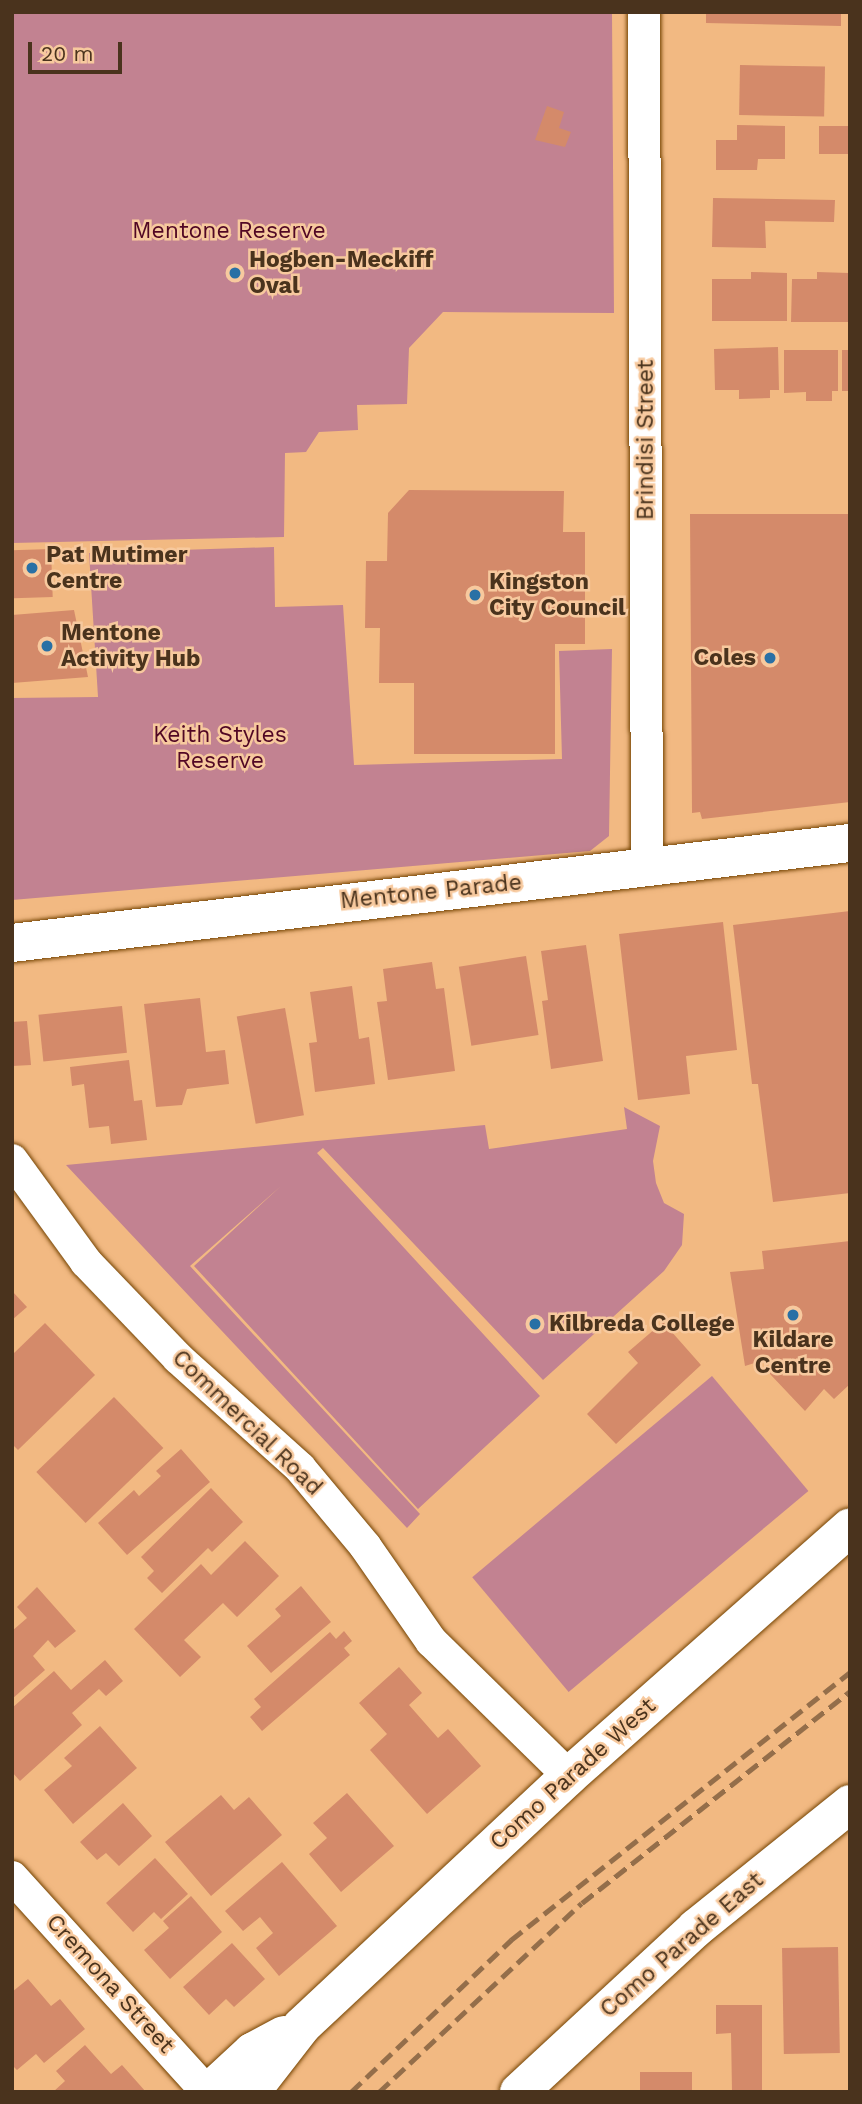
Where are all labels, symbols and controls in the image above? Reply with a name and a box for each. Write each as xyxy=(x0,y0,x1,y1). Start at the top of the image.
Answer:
scale bar xyxy=(32,28,126,72)
text: 20 m xyxy=(41,41,93,66)
park label: Mentone Reserve xyxy=(132,217,326,245)
place label: Hogben-Meckiff Oval xyxy=(249,246,434,300)
marker: Hogben-Meckiff Oval xyxy=(227,265,243,281)
street label: Brindisi Street xyxy=(632,360,660,520)
place label: Pat Mutimer Centre xyxy=(46,541,188,595)
marker: Pat Mutimer Centre xyxy=(24,560,40,576)
place label: Kingston City Council xyxy=(489,568,626,622)
marker: Kingston City Council xyxy=(467,587,483,603)
place label: Mentone Activity Hub xyxy=(61,619,201,673)
marker: Mentone Activity Hub xyxy=(39,638,55,654)
place label: Coles xyxy=(693,644,756,672)
marker: Coles xyxy=(762,650,778,666)
park label: Keith Styles Reserve xyxy=(153,721,287,775)
street label: Mentone Parade xyxy=(339,869,523,915)
marker: Kildare Centre xyxy=(785,1307,801,1323)
place label: Kilbreda College xyxy=(549,1310,735,1338)
marker: Kilbreda College xyxy=(527,1316,543,1332)
place label: Kildare Centre xyxy=(753,1326,833,1380)
street label: Commercial Road xyxy=(166,1344,328,1502)
street label: Como Parade West xyxy=(484,1692,662,1856)
street label: Como Parade East xyxy=(595,1867,769,2023)
street label: Cremona Street xyxy=(40,1909,180,2059)

